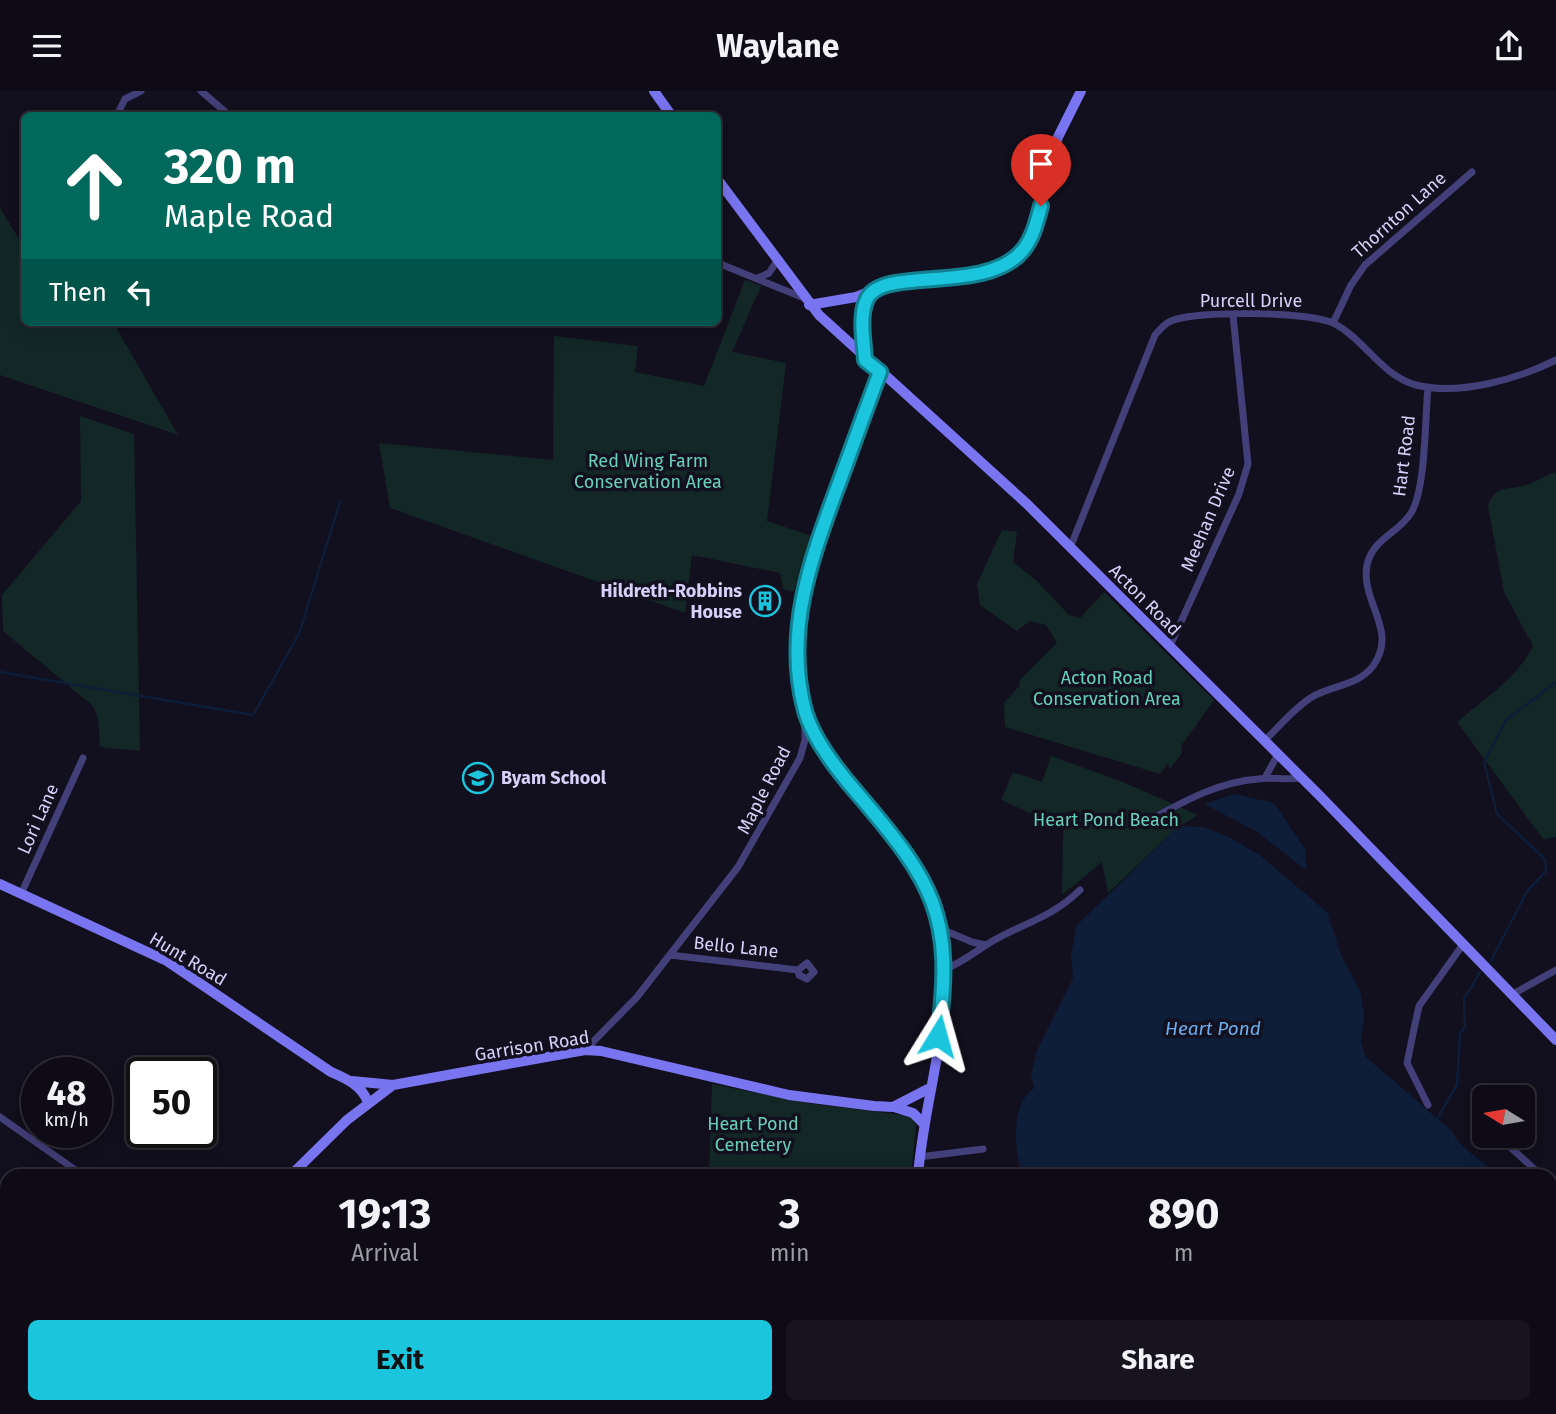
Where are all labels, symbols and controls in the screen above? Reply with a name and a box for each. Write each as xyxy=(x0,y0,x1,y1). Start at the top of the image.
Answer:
icon: menu xyxy=(28,27,66,65)
text: Waylane xyxy=(717,27,839,65)
icon: share xyxy=(1490,27,1528,65)
pin xyxy=(1011,134,1071,206)
text: 320 m xyxy=(164,137,296,196)
icon: ahead xyxy=(49,140,140,231)
icon: arrive xyxy=(1022,145,1060,183)
street label: Thornton Lane xyxy=(1347,167,1451,263)
text: Maple Road xyxy=(164,197,334,235)
icon: left xyxy=(121,273,159,311)
text: Then xyxy=(49,277,107,308)
street label: Purcell Drive xyxy=(1200,290,1302,312)
street label: Hart Road xyxy=(1388,414,1420,498)
park label: Red Wing Farm Conservation Area xyxy=(574,450,722,493)
street label: Meehan Drive xyxy=(1176,463,1240,575)
street label: Acton Road xyxy=(1105,560,1185,640)
place label: Hildreth-Robbins House xyxy=(601,580,742,623)
building icon: Hildreth-Robbins House xyxy=(748,584,782,618)
park label: Acton Road Conservation Area xyxy=(1033,667,1181,710)
street label: Maple Road xyxy=(732,742,796,838)
school or university icon: Byam School xyxy=(461,761,495,795)
place label: Byam School xyxy=(501,767,607,789)
street label: Lori Lane xyxy=(13,780,63,858)
park label: Heart Pond Beach xyxy=(1033,809,1179,831)
street label: Hunt Road xyxy=(145,927,231,991)
street label: Bello Lane xyxy=(692,932,780,962)
position arrow xyxy=(901,999,975,1073)
water label: Heart Pond xyxy=(1165,1017,1261,1040)
street label: Garrison Road xyxy=(473,1026,591,1066)
speed limit sign: 50 xyxy=(126,1057,217,1148)
text: 48 xyxy=(46,1072,87,1114)
north arrow xyxy=(1472,1085,1535,1148)
map controls xyxy=(1472,1085,1535,1148)
text: km/h xyxy=(44,1109,89,1131)
park label: Heart Pond Cemetery xyxy=(707,1113,799,1156)
text: 19:13 xyxy=(338,1189,431,1239)
text: 3 xyxy=(779,1189,800,1239)
text: 890 xyxy=(1148,1189,1220,1239)
text: Arrival xyxy=(351,1239,419,1267)
text: min xyxy=(770,1239,809,1267)
text: m xyxy=(1174,1239,1194,1267)
button: Exit xyxy=(28,1320,772,1400)
button: Share xyxy=(786,1320,1530,1400)

